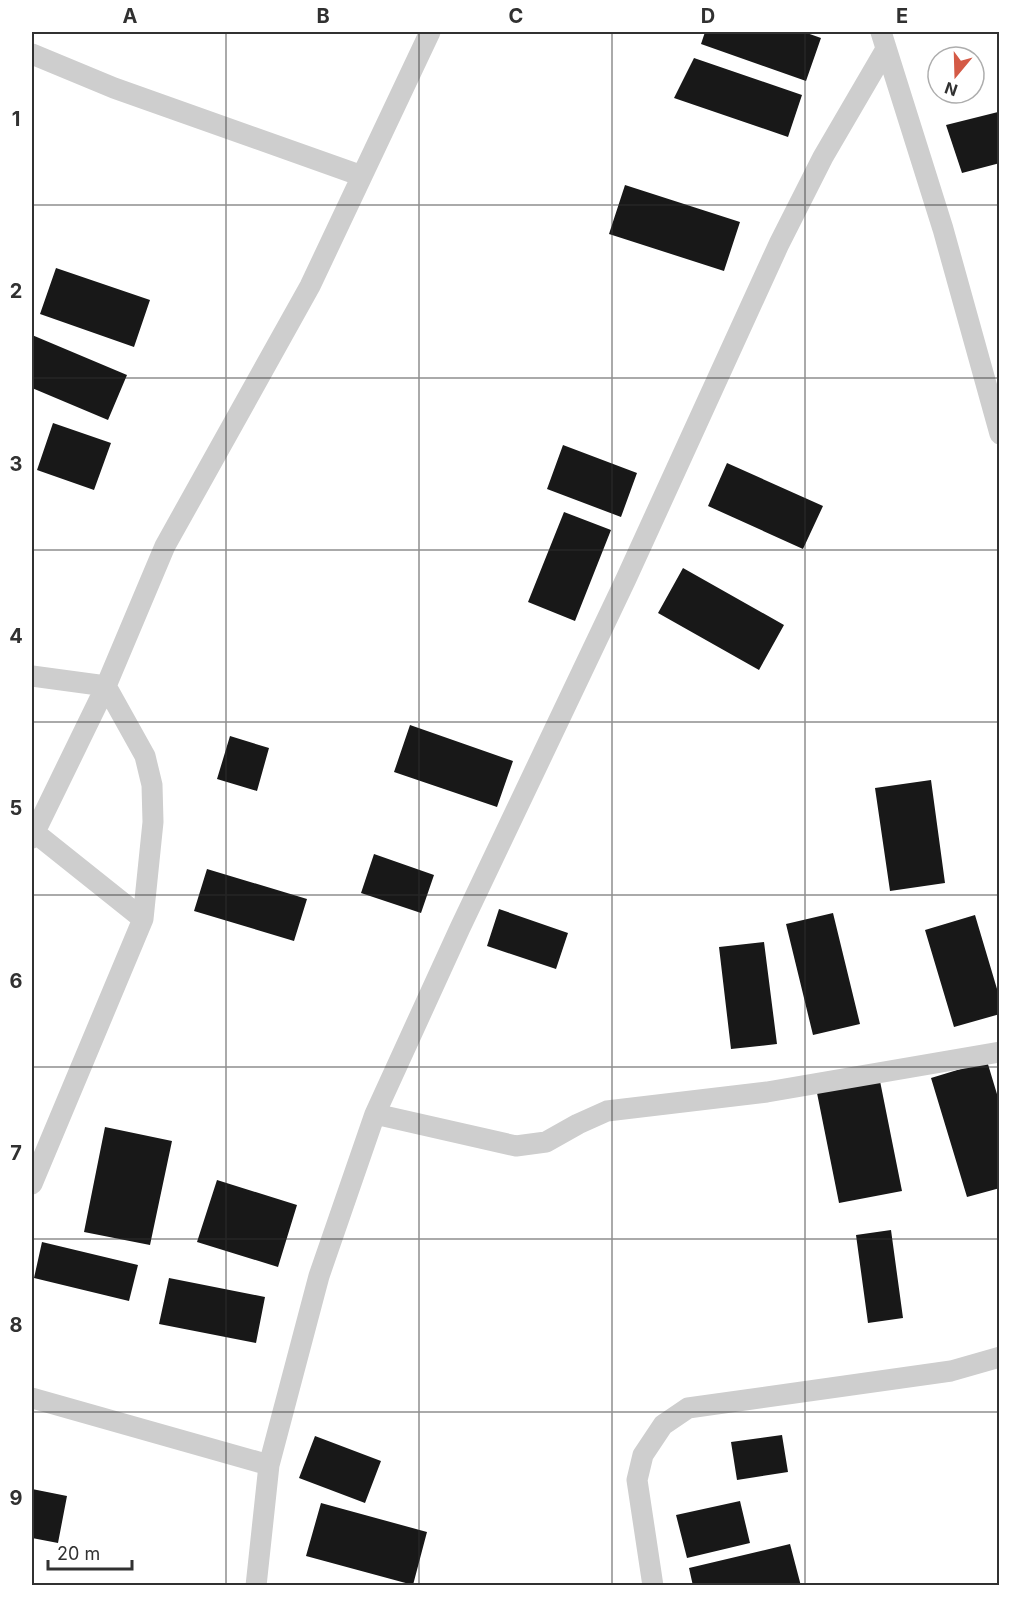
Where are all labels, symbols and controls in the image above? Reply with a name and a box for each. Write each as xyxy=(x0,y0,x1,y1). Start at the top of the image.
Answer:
text: A xyxy=(123,4,138,28)
text: B xyxy=(316,4,330,28)
text: C xyxy=(509,4,523,28)
text: D xyxy=(701,4,715,28)
text: E xyxy=(896,4,908,28)
north arrow xyxy=(926,45,986,105)
text: N xyxy=(942,78,960,101)
text: 1 xyxy=(12,107,20,131)
text: 2 xyxy=(10,279,22,303)
text: 3 xyxy=(10,452,22,476)
text: 4 xyxy=(9,624,23,648)
text: 5 xyxy=(10,796,22,820)
text: 6 xyxy=(10,969,23,993)
text: 7 xyxy=(10,1141,22,1165)
text: 8 xyxy=(9,1313,23,1337)
text: 9 xyxy=(10,1486,23,1510)
scale bar xyxy=(48,1533,132,1571)
text: 20 m xyxy=(57,1543,100,1564)

